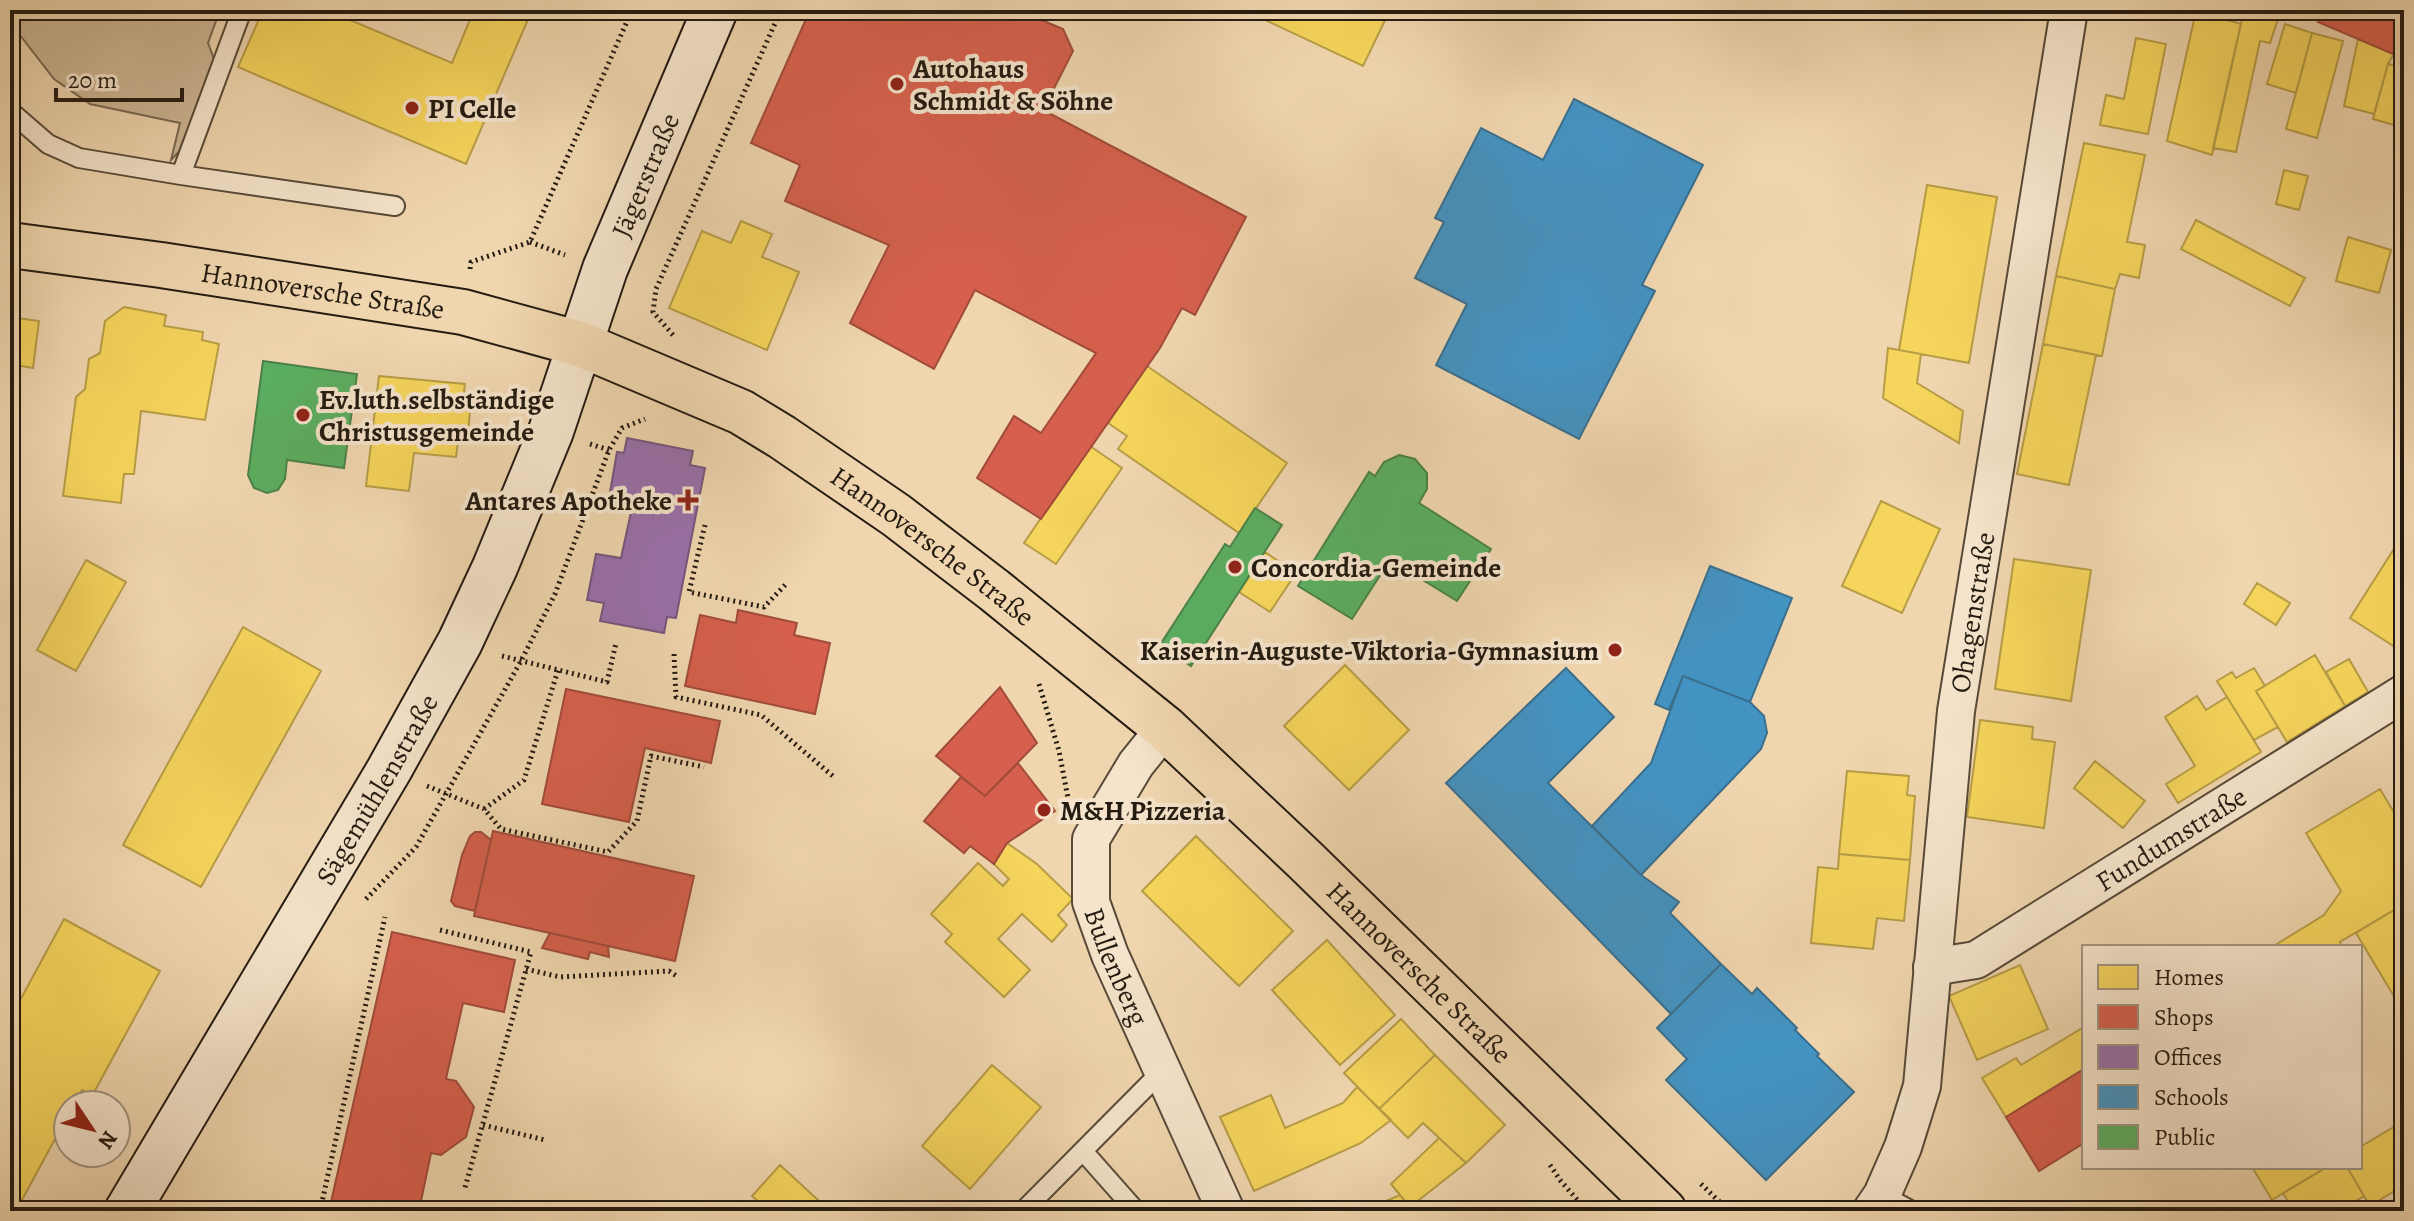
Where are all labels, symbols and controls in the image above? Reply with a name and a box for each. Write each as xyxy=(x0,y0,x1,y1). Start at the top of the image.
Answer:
place label: Autohaus Schmidt & Söhne xyxy=(912,50,1113,120)
scale bar xyxy=(56,52,182,102)
text: 20 m xyxy=(68,64,117,96)
marker: Autohaus Schmidt & Söhne xyxy=(888,75,906,93)
place label: PI Celle xyxy=(428,90,517,128)
marker: PI Celle xyxy=(403,99,421,117)
street label: Jägerstraße xyxy=(603,107,689,244)
street label: Hannoversche Straße xyxy=(198,253,447,329)
place label: Ev.luth.selbständige Christusgemeinde xyxy=(319,381,554,451)
marker: Ev.luth.selbständige Christusgemeinde xyxy=(294,406,312,424)
street label: Hannoversche Straße xyxy=(823,458,1042,635)
place label: Antares Apotheke xyxy=(464,482,672,520)
marker: Antares Apotheke xyxy=(679,491,697,509)
street label: Ohagenstraße xyxy=(1941,529,2005,696)
place label: Concordia-Gemeinde xyxy=(1251,549,1501,587)
marker: Concordia-Gemeinde xyxy=(1226,558,1244,576)
place label: Kaiserin-Auguste-Viktoria-Gymnasium xyxy=(1140,632,1599,670)
marker: Kaiserin-Auguste-Viktoria-Gymnasium xyxy=(1606,641,1624,659)
street label: Sägemühlenstraße xyxy=(307,687,448,892)
street label: Fundumstraße xyxy=(2088,778,2254,901)
place label: M&H Pizzeria xyxy=(1060,792,1226,830)
marker: M&H Pizzeria xyxy=(1035,801,1053,819)
street label: Hannoversche Straße xyxy=(1318,873,1520,1072)
street label: Bullenberg xyxy=(1074,902,1158,1032)
legend xyxy=(2082,945,2362,1169)
text: Homes xyxy=(2154,961,2224,993)
text: Shops xyxy=(2154,1001,2214,1033)
text: Offices xyxy=(2154,1041,2222,1073)
text: Schools xyxy=(2154,1081,2229,1113)
north arrow xyxy=(52,1089,132,1169)
text: Public xyxy=(2154,1121,2215,1153)
text: N xyxy=(91,1125,124,1155)

